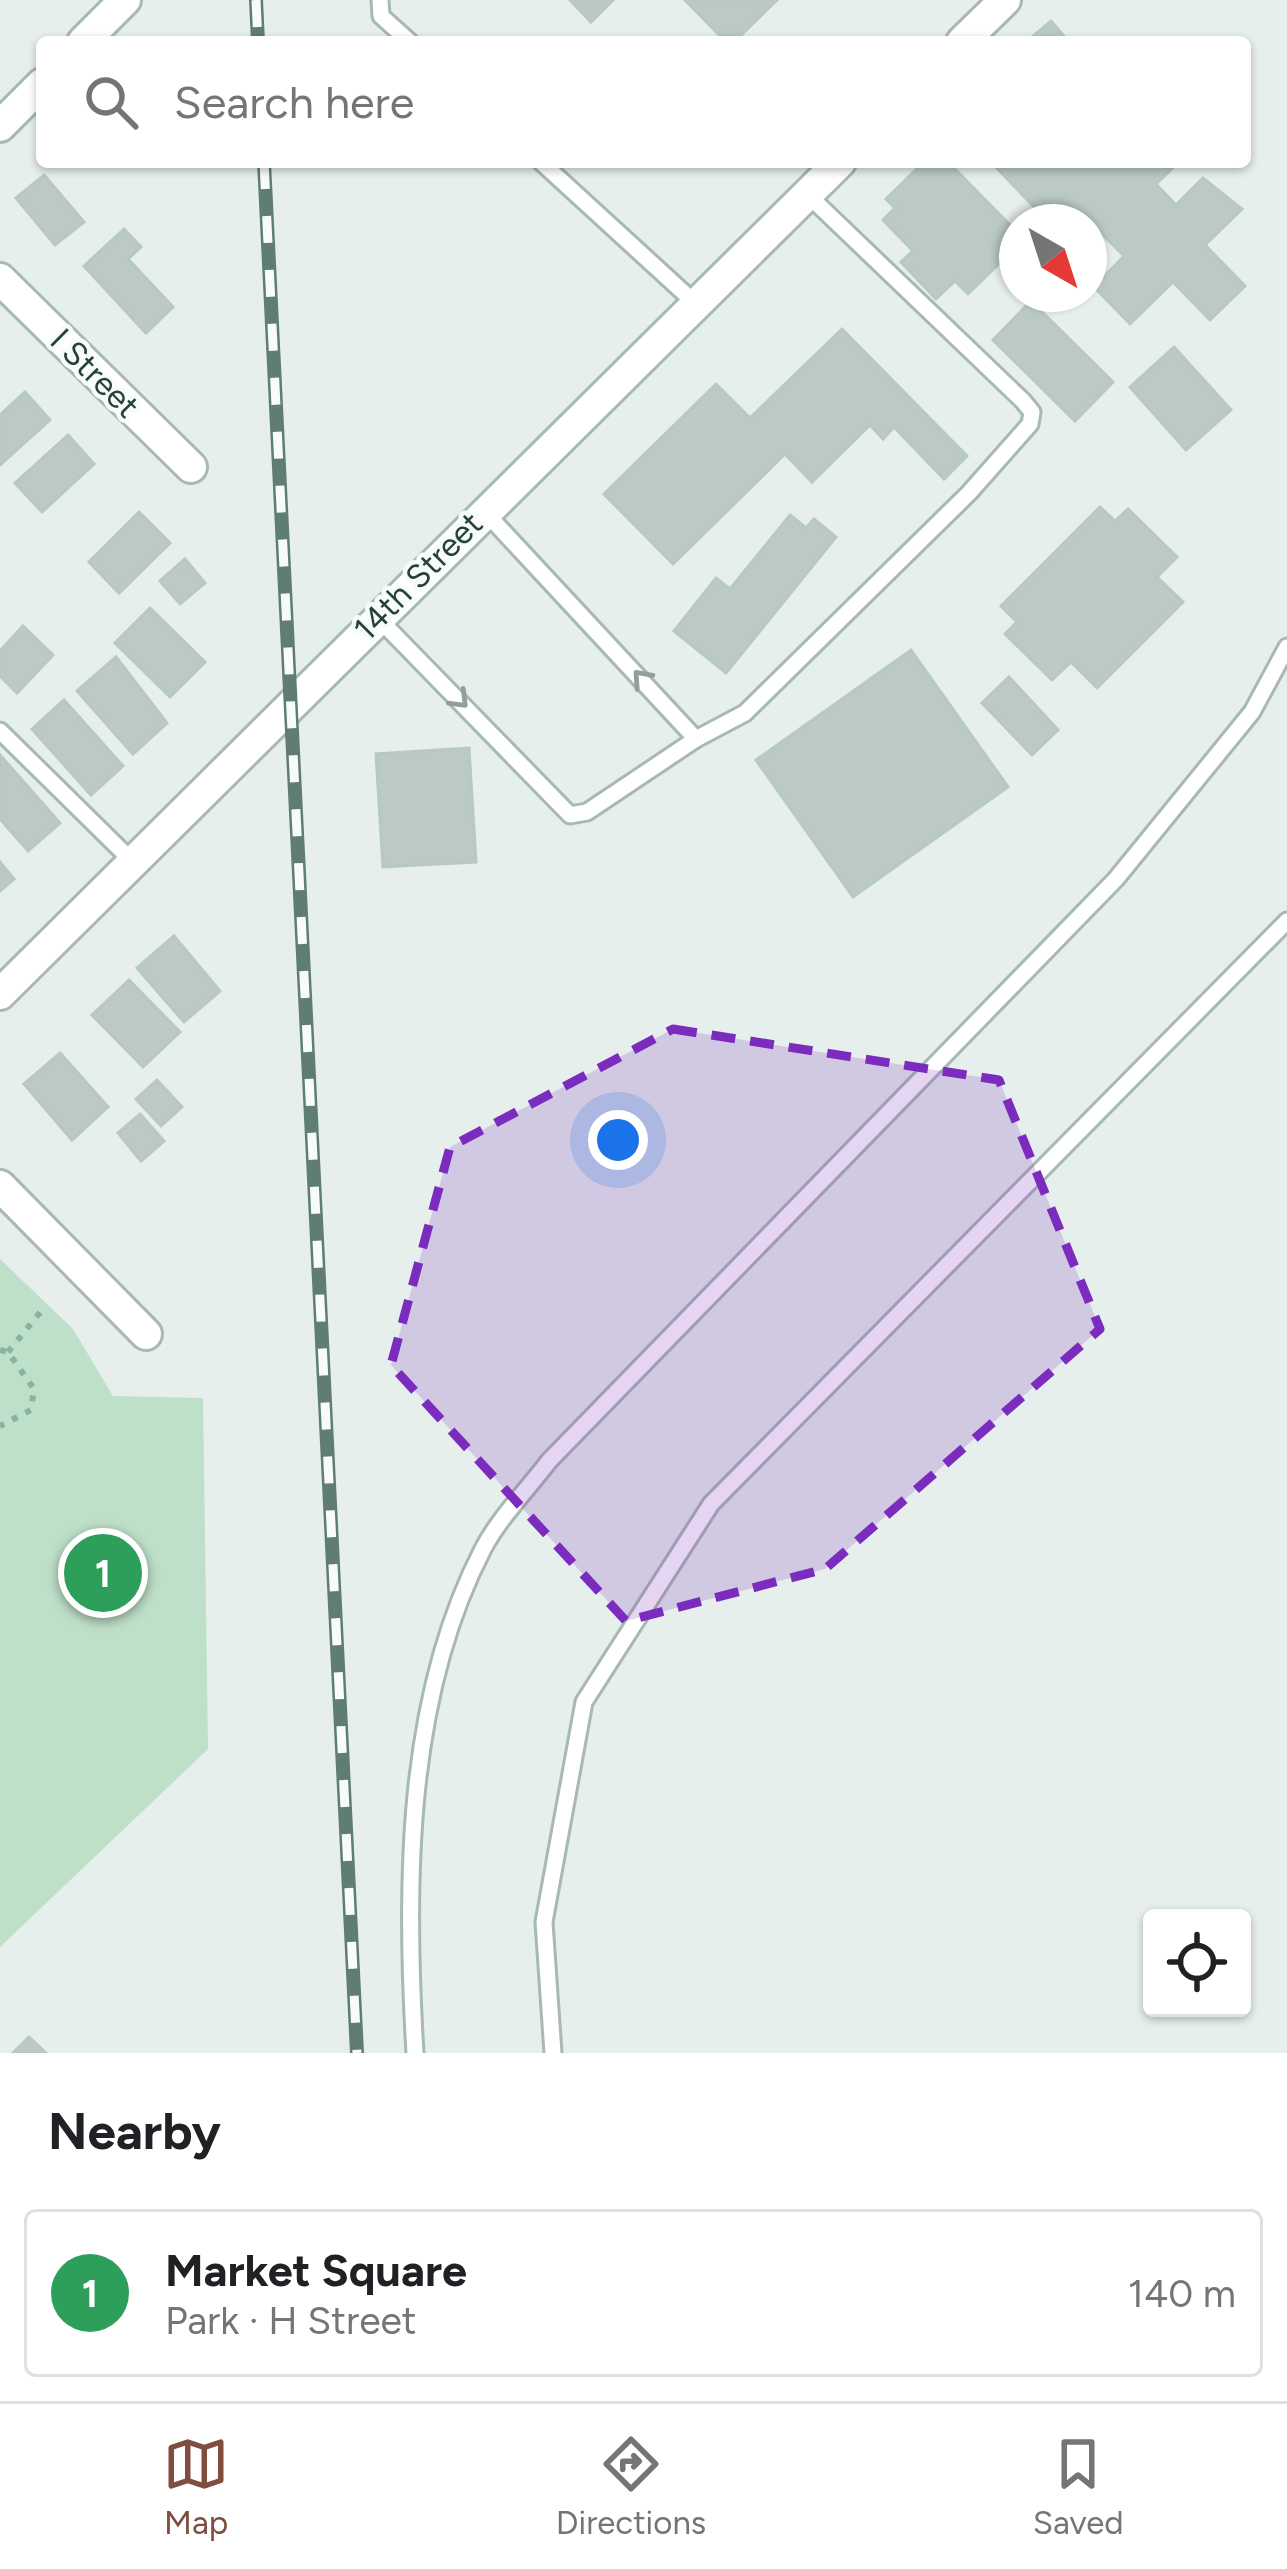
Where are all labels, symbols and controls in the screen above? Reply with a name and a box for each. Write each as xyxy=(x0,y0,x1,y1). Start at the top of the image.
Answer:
search box xyxy=(36,36,1251,168)
icon: search xyxy=(78,69,144,135)
text: Search here xyxy=(174,75,414,129)
north arrow xyxy=(999,204,1107,312)
street label: I Street xyxy=(42,320,148,426)
street label: 14th Street xyxy=(346,504,490,648)
one-way arrow xyxy=(634,671,655,692)
one-way arrow xyxy=(446,686,468,708)
your location xyxy=(588,1110,648,1170)
pin: 1 xyxy=(64,1528,142,1618)
map controls xyxy=(1143,1909,1251,2017)
button: locate xyxy=(1143,1909,1251,2017)
text: Nearby xyxy=(48,2101,221,2162)
text: Market Square xyxy=(165,2243,467,2297)
text: 1 xyxy=(82,2270,98,2317)
text: 140 m xyxy=(1128,2270,1236,2317)
text: Park · H Street xyxy=(165,2297,416,2344)
tab: Map xyxy=(163,2431,229,2542)
tab: Directions xyxy=(556,2431,706,2542)
tab: Saved xyxy=(1033,2431,1124,2542)

